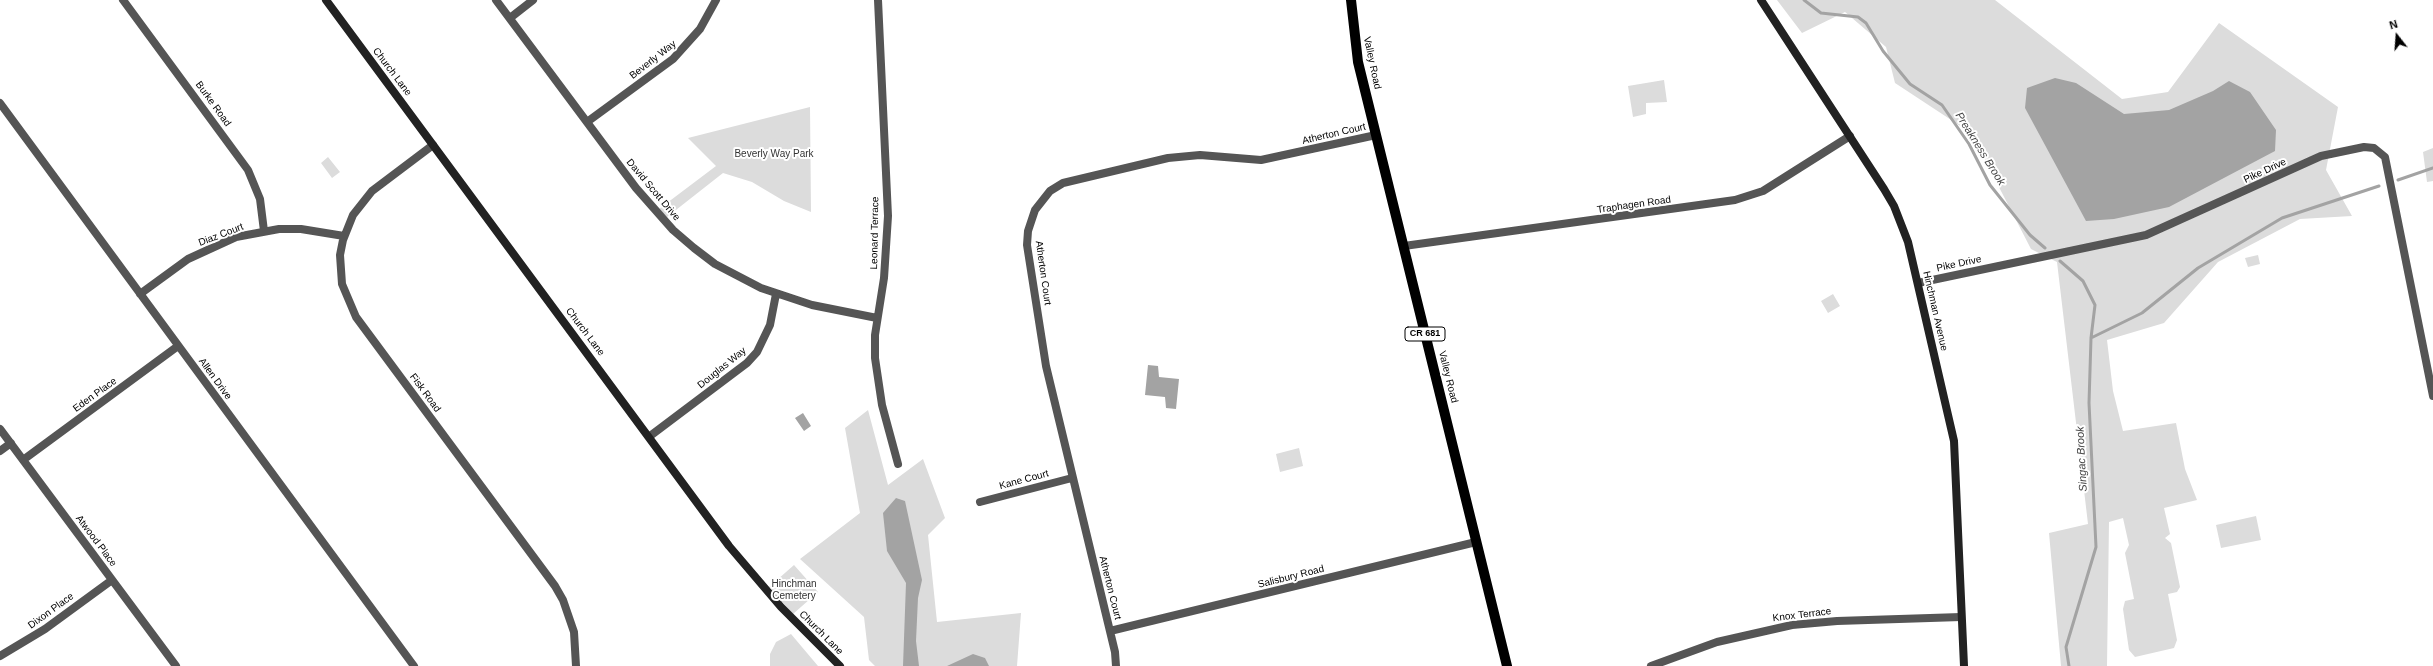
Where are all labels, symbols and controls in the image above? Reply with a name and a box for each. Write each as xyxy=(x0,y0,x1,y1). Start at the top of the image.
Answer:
north arrow xyxy=(2377,16,2417,56)
text: N xyxy=(2388,18,2399,31)
street label: Valley Road xyxy=(1361,36,1383,90)
street label: Beverly Way xyxy=(627,38,679,82)
street label: Church Lane xyxy=(370,46,414,98)
street label: Burke Road xyxy=(193,79,233,129)
water label: Preakness Brook xyxy=(1952,110,2008,188)
street label: Atherton Court xyxy=(1301,121,1367,147)
park label: Beverly Way Park xyxy=(734,148,814,160)
street label: Pike Drive xyxy=(2242,156,2288,186)
street label: David Scott Drive xyxy=(624,157,682,223)
street label: Traphagen Road xyxy=(1596,194,1672,216)
street label: Leonard Terrace xyxy=(868,196,882,270)
street label: Diaz Court xyxy=(197,221,245,249)
street label: Atherton Court xyxy=(1033,240,1053,306)
street label: Pike Drive xyxy=(1935,253,1983,275)
street label: Hinchman Avenue xyxy=(1920,270,1950,352)
street label: Church Lane xyxy=(563,306,607,358)
road number: CR 681 xyxy=(1405,327,1445,341)
street label: Douglas Way xyxy=(695,345,749,391)
street label: Valley Road xyxy=(1436,350,1460,404)
street label: Allen Drive xyxy=(196,356,234,402)
street label: Fisk Road xyxy=(407,371,443,415)
street label: Eden Place xyxy=(71,375,119,415)
water label: Singac Brook xyxy=(2074,426,2090,492)
street label: Kane Court xyxy=(998,468,1050,492)
street label: Atwood Place xyxy=(73,513,119,569)
street label: Atherton Court xyxy=(1096,555,1124,621)
street label: Salisbury Road xyxy=(1257,563,1325,591)
park label: Hinchman Cemetery xyxy=(771,578,817,602)
street label: Dixon Place xyxy=(26,590,76,632)
street label: Knox Terrace xyxy=(1772,605,1832,625)
street label: Church Lane xyxy=(797,609,845,657)

